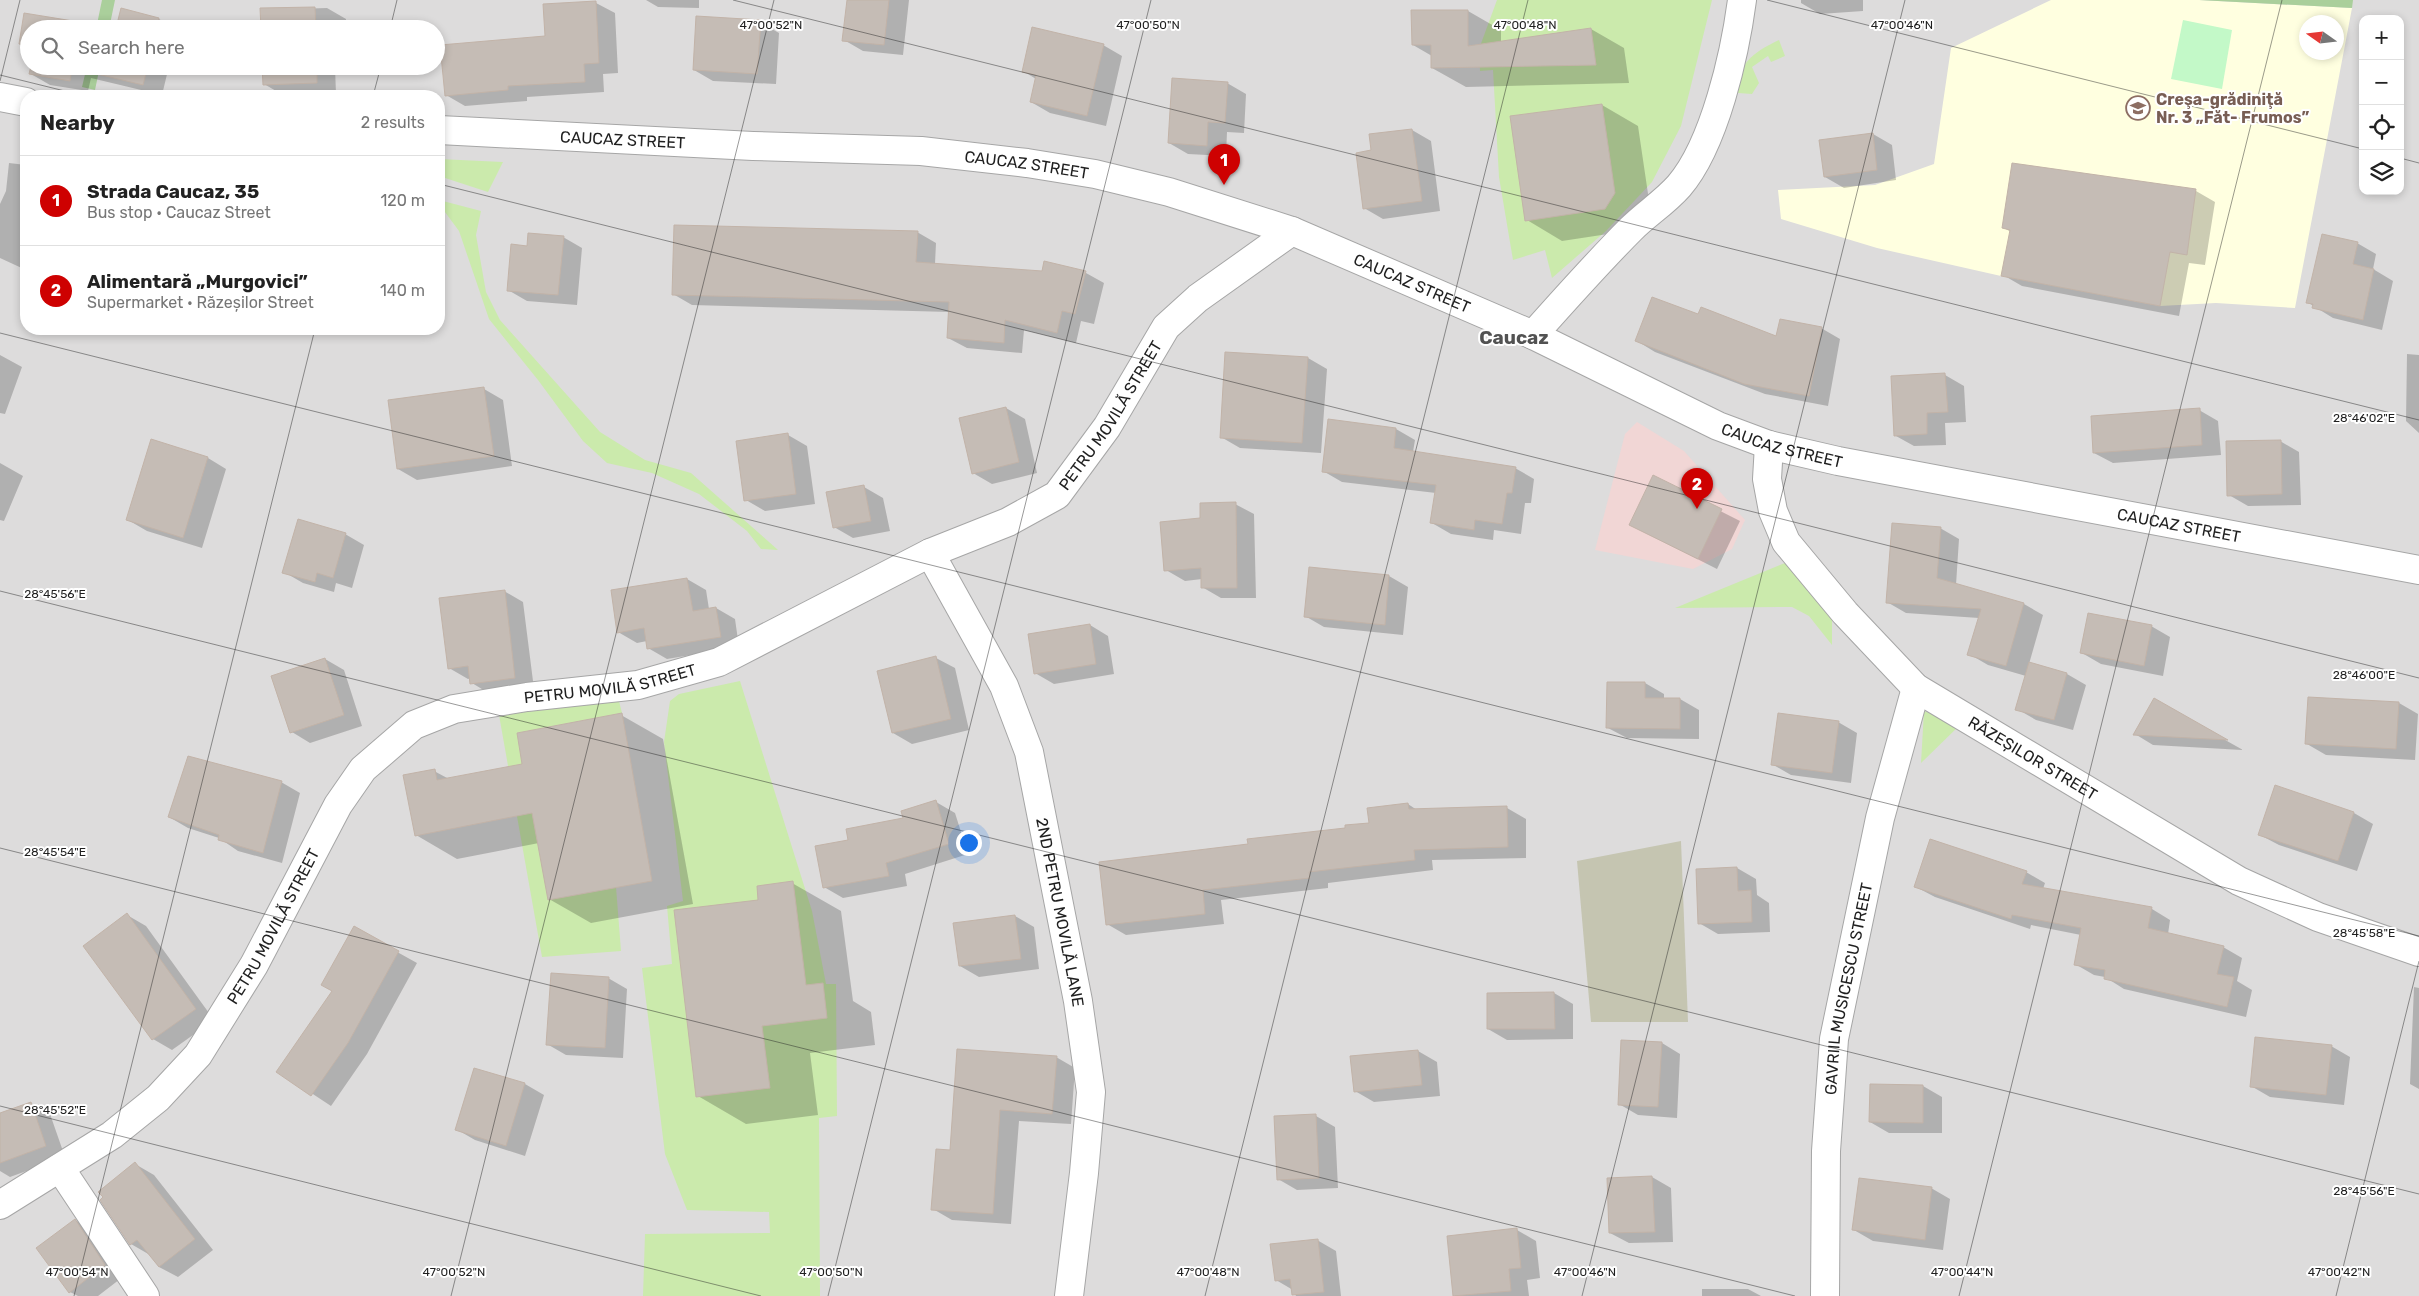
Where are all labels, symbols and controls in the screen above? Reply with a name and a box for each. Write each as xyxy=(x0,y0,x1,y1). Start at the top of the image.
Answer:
north arrow xyxy=(2299,15,2344,60)
map controls xyxy=(2359,15,2404,195)
button: + xyxy=(2359,15,2404,60)
text: 47°00'52"N xyxy=(740,18,802,32)
text: 47°00'50"N xyxy=(1116,18,1180,32)
text: 47°00'48"N xyxy=(1493,18,1557,32)
text: 47°00'46"N xyxy=(1871,18,1933,32)
search box xyxy=(20,20,445,75)
icon: search xyxy=(38,34,66,62)
text: Search here xyxy=(78,36,185,59)
button: − xyxy=(2359,60,2404,105)
place label: Creşa-grădiniţă Nr. 3 „Făt- Frumos” xyxy=(2156,90,2309,127)
school or university icon: Creşa-grădiniţă Nr. 3 „Făt- Frumos” xyxy=(2125,95,2151,121)
button: locate xyxy=(2359,105,2404,150)
text: Nearby xyxy=(40,110,115,135)
text: 2 results xyxy=(361,113,425,132)
street label: CAUCAZ STREET xyxy=(560,127,686,153)
pin: 1 xyxy=(1208,144,1240,185)
street label: CAUCAZ STREET xyxy=(963,147,1090,183)
button: layers xyxy=(2359,150,2404,195)
text: Strada Caucaz, 35 xyxy=(87,180,259,203)
text: 1 xyxy=(52,191,60,210)
text: 120 m xyxy=(380,191,425,210)
text: Bus stop · Caucaz Street xyxy=(87,203,271,222)
street label: CAUCAZ STREET xyxy=(1351,250,1473,317)
text: Alimentară „Murgovici” xyxy=(87,270,308,293)
text: 2 xyxy=(51,281,61,300)
text: 140 m xyxy=(380,281,425,300)
text: Supermarket · Răzeșilor Street xyxy=(87,293,314,312)
district label: Caucaz xyxy=(1479,326,1549,349)
street label: PETRU MOVILĂ STREET xyxy=(1055,337,1166,494)
text: 28°46'02"E xyxy=(2333,411,2395,425)
street label: CAUCAZ STREET xyxy=(1719,419,1844,472)
pin: 2 xyxy=(1681,468,1713,509)
street label: CAUCAZ STREET xyxy=(2115,505,2242,546)
text: 28°45'56"E xyxy=(24,587,86,601)
street label: PETRU MOVILĂ STREET xyxy=(523,660,698,707)
text: 28°46'00"E xyxy=(2333,668,2395,682)
street label: RĂZEȘILOR STREET xyxy=(1965,712,2101,804)
street label: 2ND PETRU MOVILĂ LANE xyxy=(1032,816,1088,1008)
your location xyxy=(956,830,982,856)
text: 28°45'54"E xyxy=(24,845,86,859)
street label: PETRU MOVILĂ STREET xyxy=(223,845,323,1008)
street label: GAVRIIL MUSICESCU STREET xyxy=(1821,881,1876,1096)
text: 28°45'58"E xyxy=(2333,926,2395,940)
text: 28°45'52"E xyxy=(24,1103,86,1117)
text: 28°45'56"E xyxy=(2333,1184,2395,1198)
text: 47°00'54"N xyxy=(45,1265,109,1279)
text: 47°00'52"N xyxy=(423,1265,485,1279)
text: 47°00'50"N xyxy=(799,1265,863,1279)
text: 47°00'48"N xyxy=(1176,1265,1240,1279)
text: 47°00'46"N xyxy=(1554,1265,1616,1279)
text: 47°00'44"N xyxy=(1931,1265,1993,1279)
text: 47°00'42"N xyxy=(2308,1265,2370,1279)

